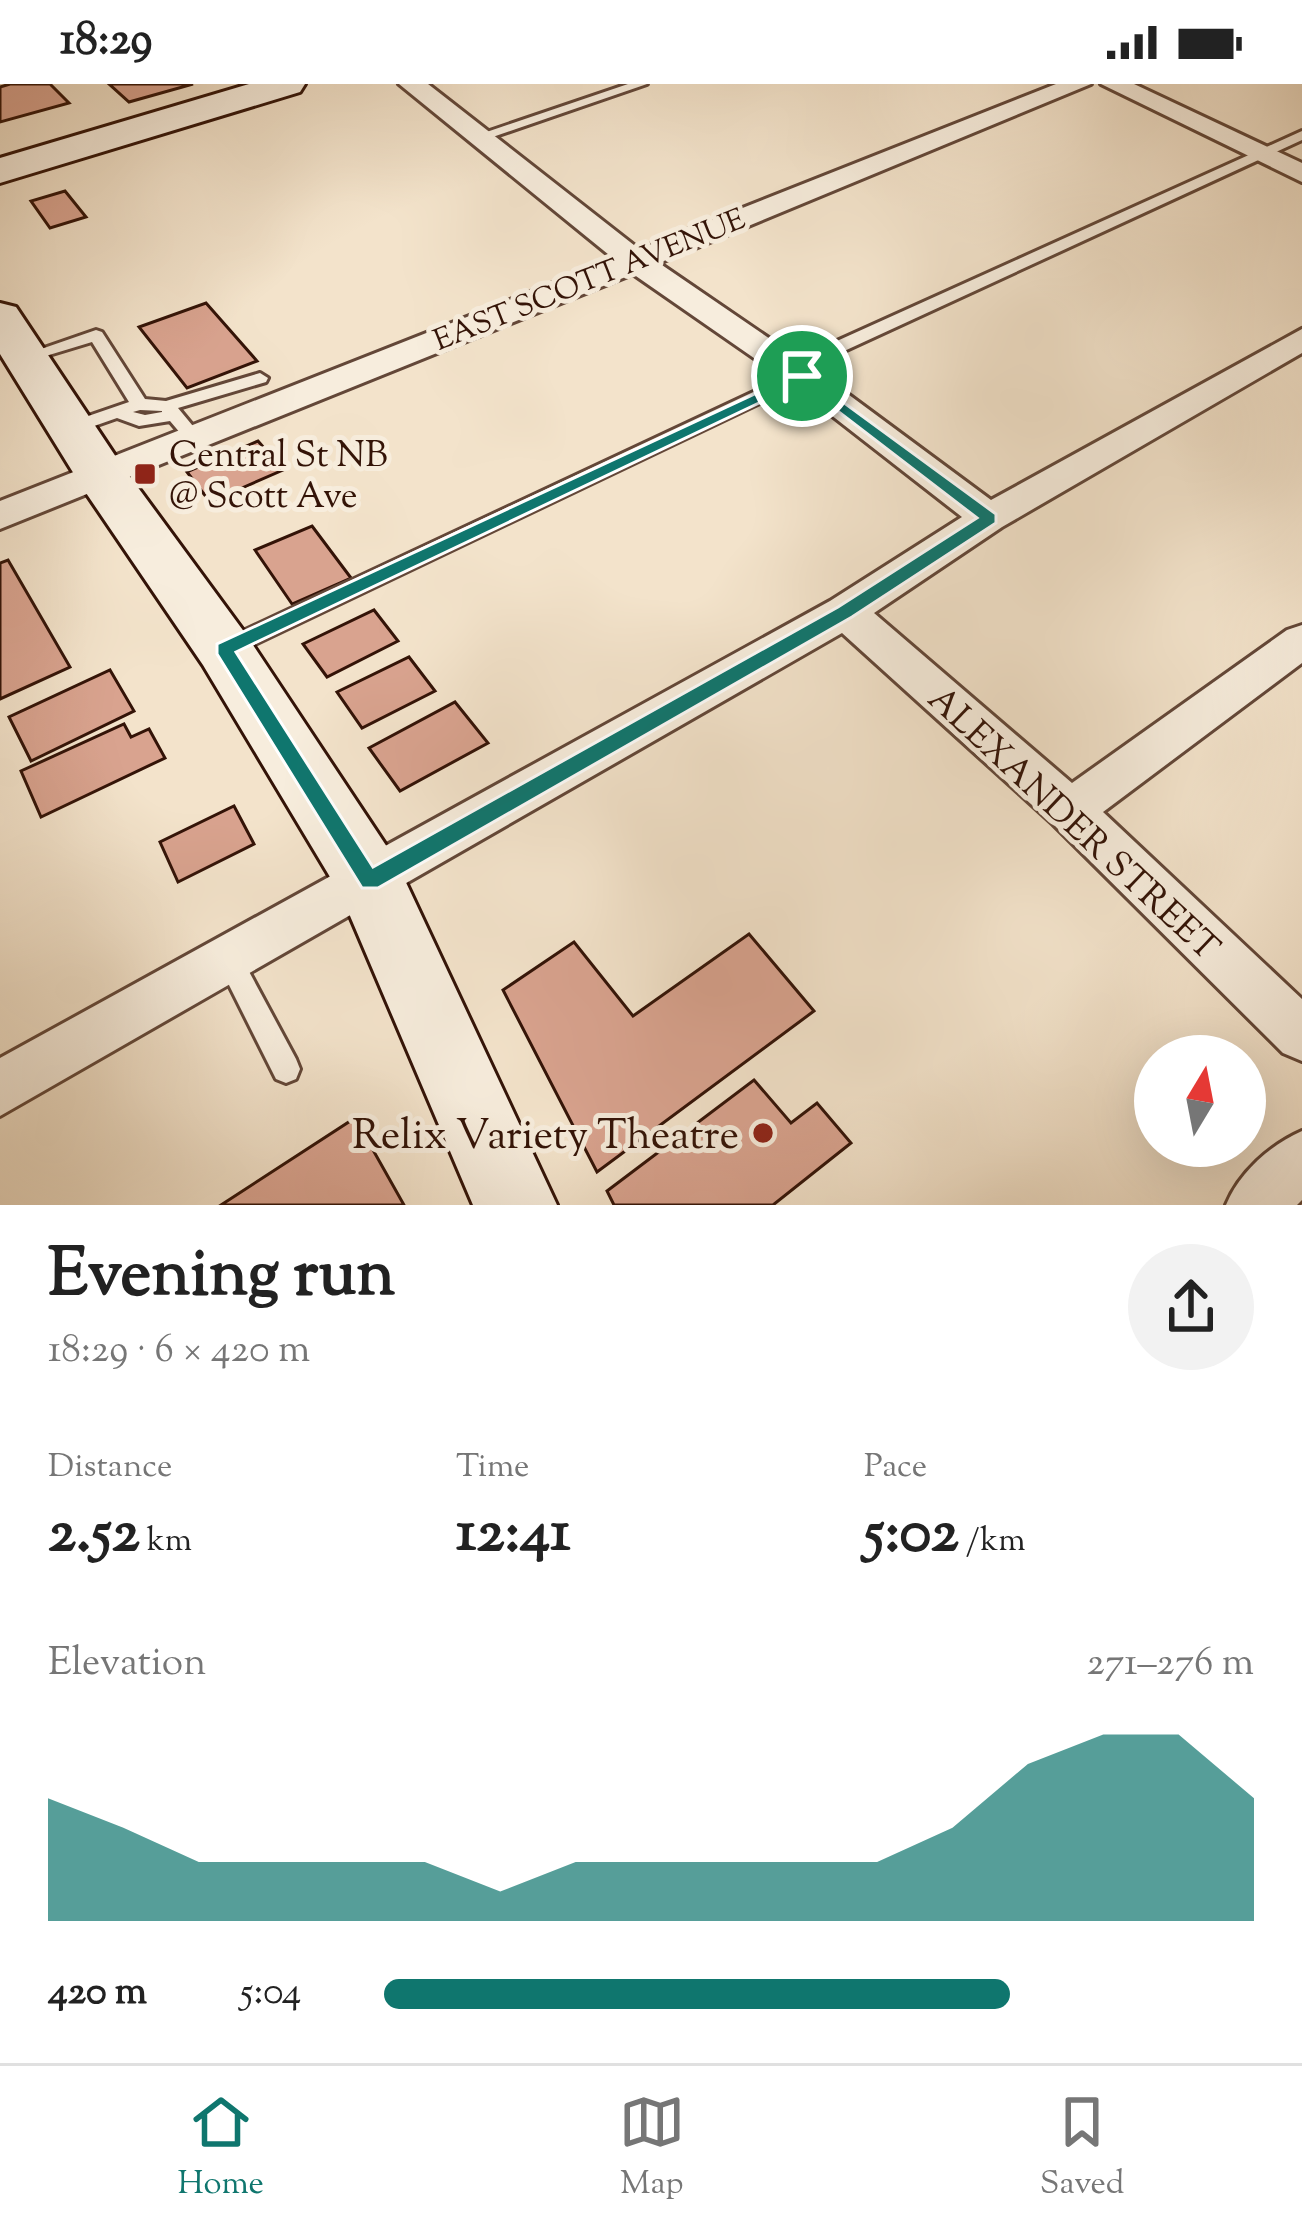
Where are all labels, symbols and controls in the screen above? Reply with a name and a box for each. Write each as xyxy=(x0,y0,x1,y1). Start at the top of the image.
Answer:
text: 18:29 xyxy=(60,10,152,75)
street label: EAST SCOTT AVENUE xyxy=(428,199,752,364)
pin xyxy=(751,325,853,427)
icon: arrive xyxy=(769,343,835,409)
place label: Central St NB @ Scott Ave xyxy=(169,431,388,524)
marker: Central St NB @ Scott Ave xyxy=(132,461,158,487)
street label: ALEXANDER STREET xyxy=(915,675,1230,975)
north arrow xyxy=(1134,1035,1266,1167)
map controls xyxy=(1134,1035,1266,1167)
place label: Relix Variety Theatre xyxy=(352,1108,739,1168)
marker: Relix Variety Theatre xyxy=(750,1120,776,1146)
text: Evening run xyxy=(48,1231,395,1326)
button: share xyxy=(1128,1244,1254,1370)
text: 18:29 · 6 × 420 m xyxy=(48,1324,310,1380)
text: Distance xyxy=(48,1444,172,1492)
text: Time xyxy=(456,1444,529,1492)
text: Pace xyxy=(864,1444,927,1492)
text: 2.52 xyxy=(48,1492,140,1579)
text: 12:41 xyxy=(456,1492,571,1579)
text: 5:02 xyxy=(864,1492,959,1579)
text: km xyxy=(140,1518,192,1566)
text: /km xyxy=(959,1518,1025,1566)
text: Elevation xyxy=(48,1637,206,1693)
text: 271–276 m xyxy=(1086,1637,1254,1693)
text: 420 m xyxy=(48,1966,147,2022)
text: 5:04 xyxy=(240,1966,301,2022)
tab: Home xyxy=(177,2089,264,2209)
tab: Map xyxy=(619,2089,685,2209)
tab: Saved xyxy=(1040,2089,1125,2209)

